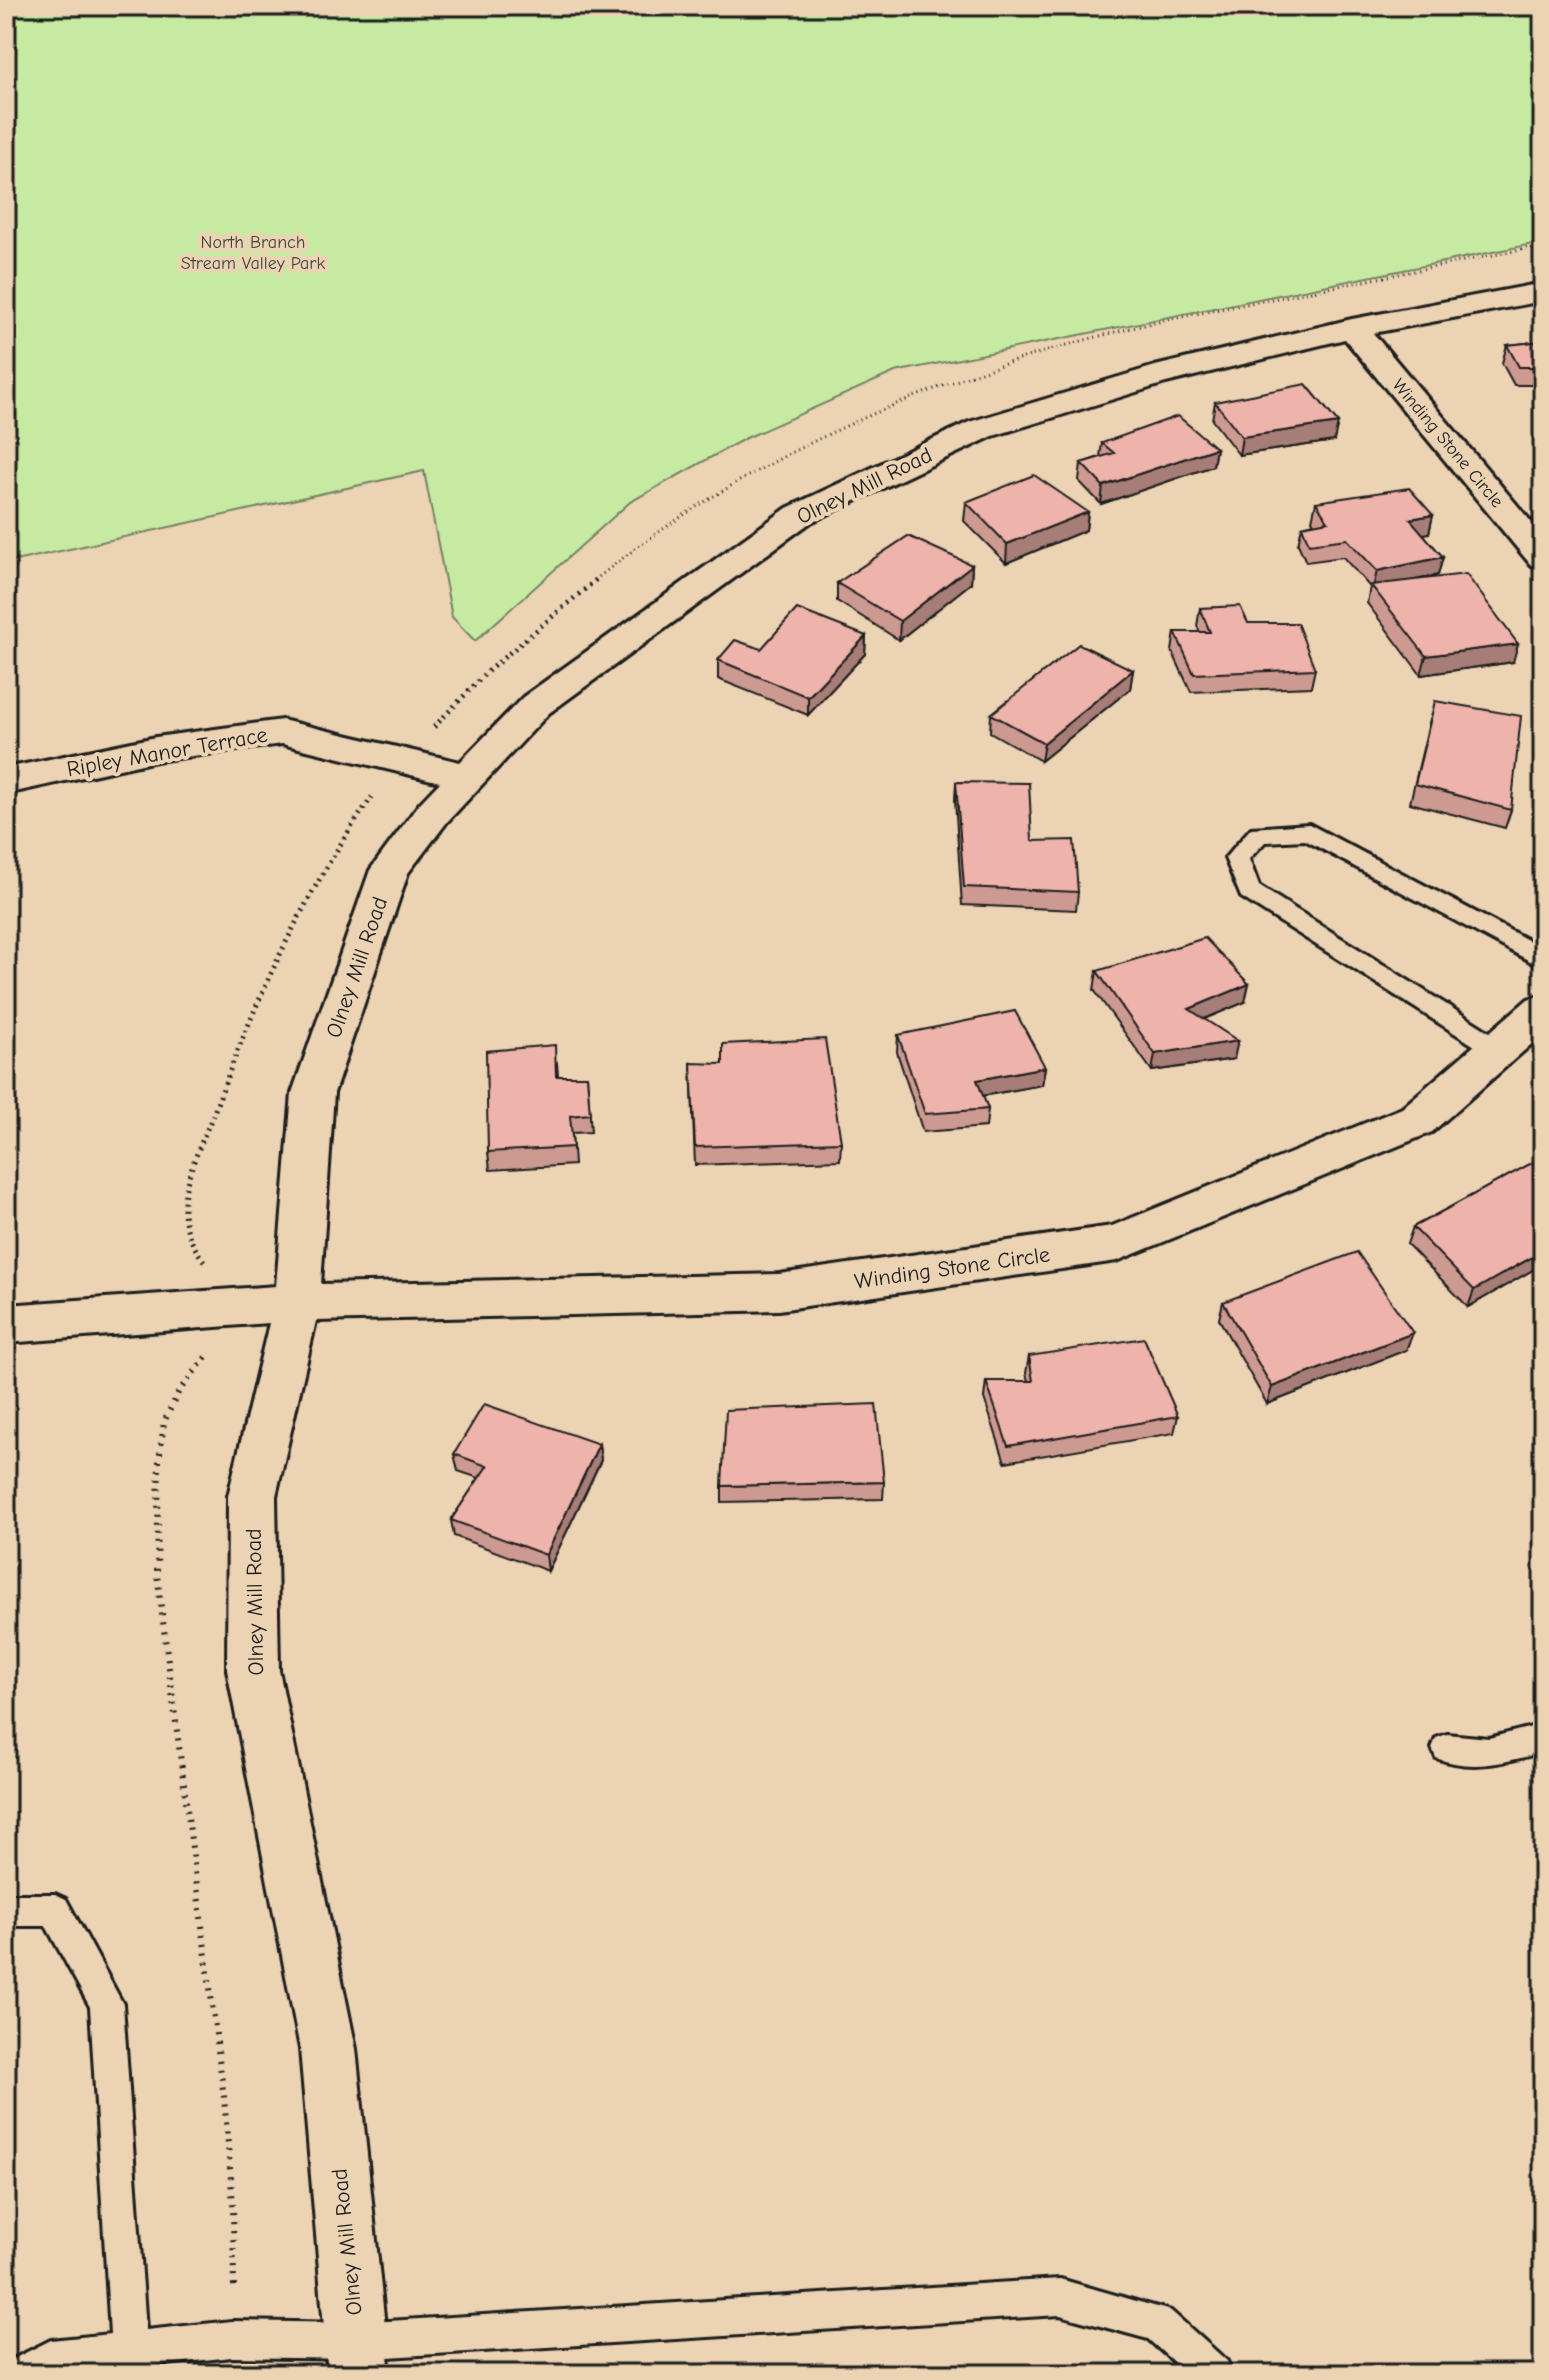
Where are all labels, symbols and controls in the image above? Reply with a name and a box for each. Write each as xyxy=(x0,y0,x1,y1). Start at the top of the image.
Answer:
park label: North Branch Stream Valley Park xyxy=(181,232,326,274)
street label: Winding Stone Circle xyxy=(1388,375,1507,512)
street label: Olney Mill Road xyxy=(793,442,936,530)
street label: Ripley Manor Terrace xyxy=(65,722,270,782)
street label: Olney Mill Road xyxy=(321,893,393,1041)
street label: Winding Stone Circle xyxy=(853,1241,1052,1295)
street label: Olney Mill Road xyxy=(241,1528,269,1676)
street label: Olney Mill Road xyxy=(326,2167,368,2316)

